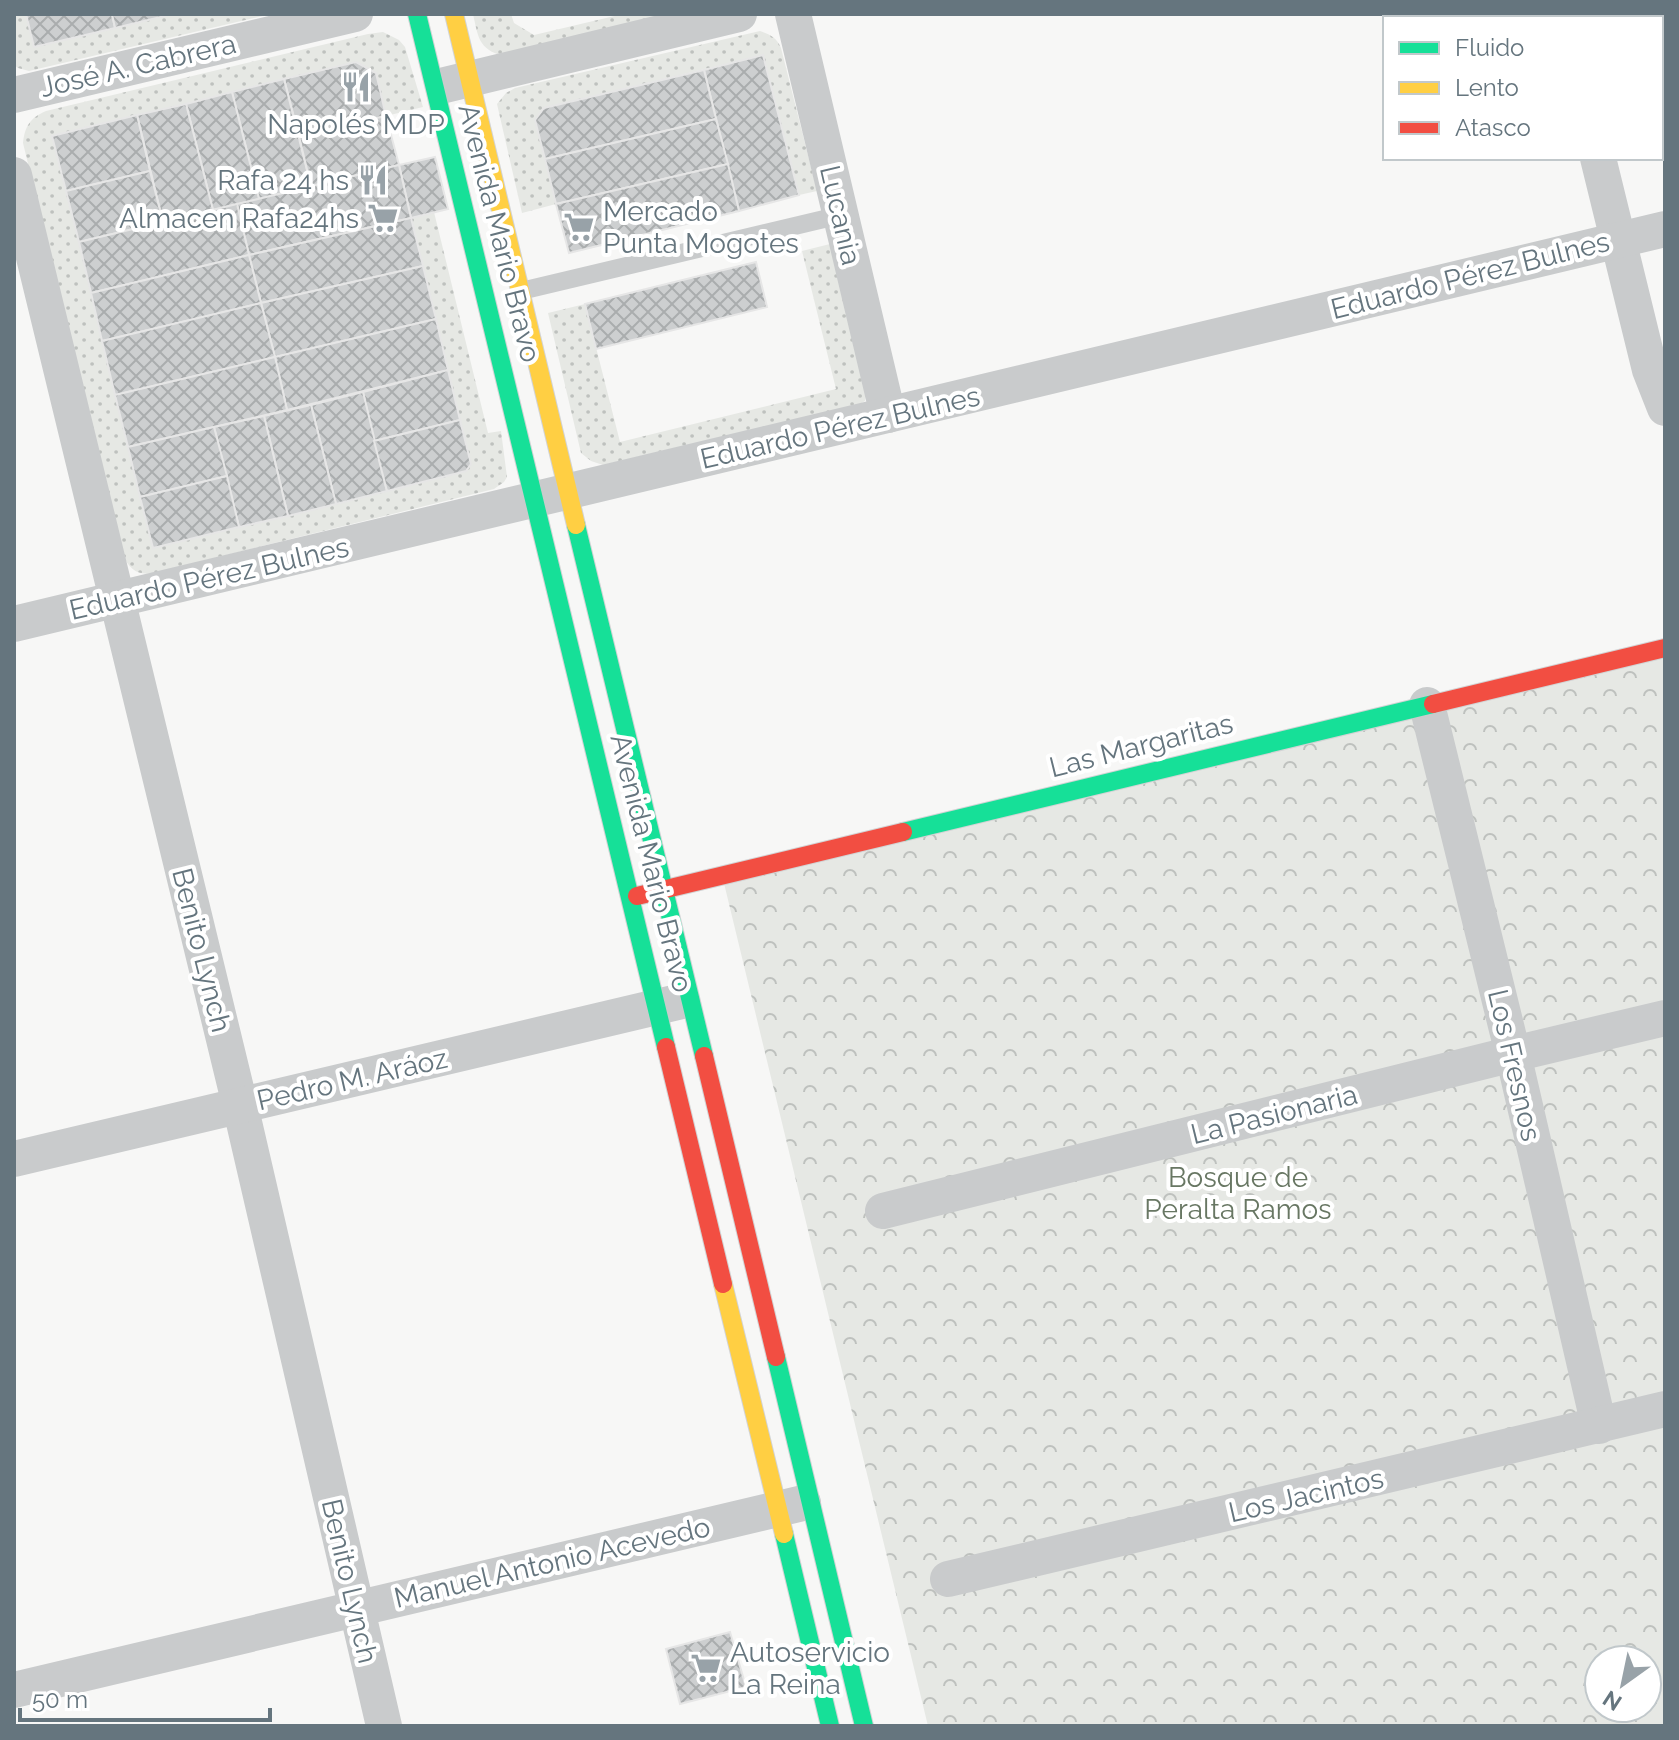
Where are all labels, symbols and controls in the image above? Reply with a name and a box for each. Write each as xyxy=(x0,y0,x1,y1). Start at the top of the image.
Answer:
legend xyxy=(1383,16,1663,160)
street label: José A. Cabrera xyxy=(37,27,239,104)
text: Fluido xyxy=(1455,33,1524,62)
restaurant icon: Napolés MDP xyxy=(339,70,373,104)
text: Lento xyxy=(1455,73,1519,102)
street label: Avenida Mario Bravo xyxy=(451,101,548,366)
place label: Napolés MDP xyxy=(267,108,445,141)
text: Atasco xyxy=(1455,113,1531,142)
street label: Lucania xyxy=(813,162,868,268)
restaurant icon: Rafa 24 hs xyxy=(356,163,390,197)
place label: Rafa 24 hs xyxy=(217,164,349,197)
place label: Mercado Punta Mogotes xyxy=(603,195,799,260)
supermarket icon: Almacen Rafa24hs xyxy=(366,201,400,235)
place label: Almacen Rafa24hs xyxy=(119,202,359,235)
supermarket icon: Mercado Punta Mogotes xyxy=(562,210,596,244)
street label: Eduardo Pérez Bulnes xyxy=(1327,225,1613,326)
street label: Eduardo Pérez Bulnes xyxy=(697,379,983,476)
street label: Eduardo Pérez Bulnes xyxy=(66,530,352,627)
street label: Las Margaritas xyxy=(1046,707,1236,784)
street label: Avenida Mario Bravo xyxy=(603,731,700,996)
street label: Benito Lynch xyxy=(165,865,238,1035)
street label: Los Fresnos xyxy=(1481,986,1548,1144)
street label: Pedro M. Aráoz xyxy=(254,1042,451,1117)
street label: La Pasionaria xyxy=(1188,1078,1361,1151)
park label: Bosque de Peralta Ramos xyxy=(1144,1161,1332,1226)
street label: Los Jacintos xyxy=(1225,1462,1387,1529)
street label: Benito Lynch xyxy=(315,1496,384,1667)
street label: Manuel Antonio Acevedo xyxy=(391,1510,713,1615)
place label: Autoservicio La Reina xyxy=(730,1636,890,1701)
north arrow xyxy=(1583,1644,1663,1724)
supermarket icon: Autoservicio La Reina xyxy=(689,1651,723,1685)
scale bar xyxy=(20,1672,270,1722)
text: 50 m xyxy=(32,1685,88,1714)
text: N xyxy=(1598,1685,1626,1716)

